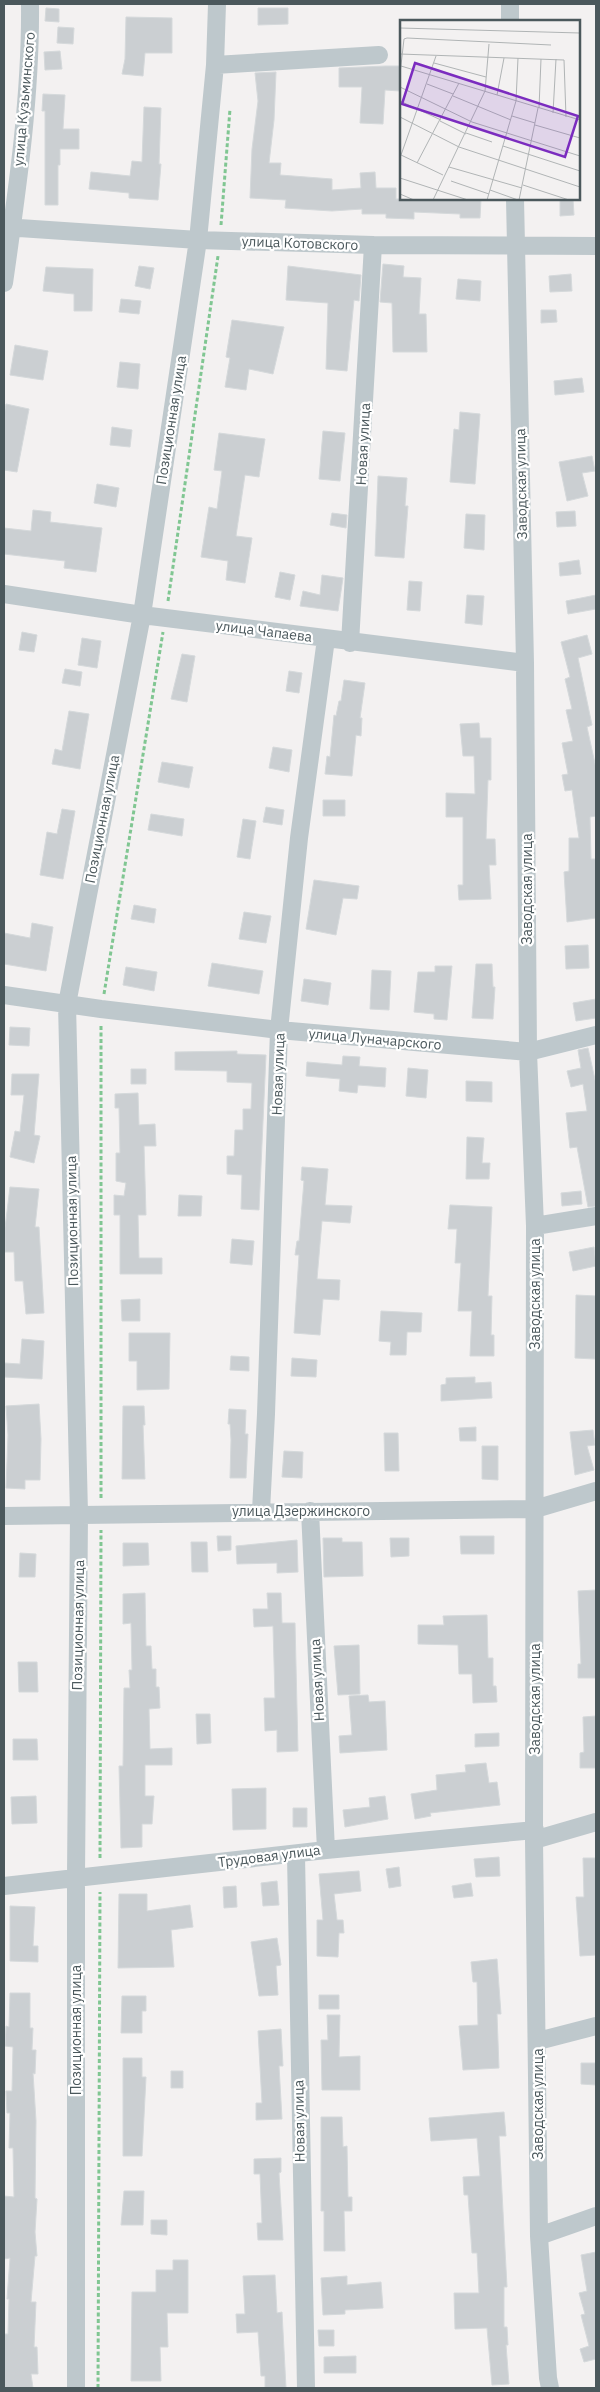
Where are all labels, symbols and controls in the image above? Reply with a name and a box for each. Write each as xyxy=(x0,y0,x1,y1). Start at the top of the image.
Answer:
inset map xyxy=(400,20,580,200)
street label: улица Кузьминского xyxy=(9,31,39,167)
street label: улица Котовского xyxy=(241,232,359,254)
street label: Позиционная улица xyxy=(152,354,190,486)
street label: Новая улица xyxy=(352,402,374,486)
street label: Заводская улица xyxy=(511,428,531,540)
street label: улица Чапаева xyxy=(215,616,314,646)
street label: Позиционная улица xyxy=(81,753,123,885)
street label: Заводская улица xyxy=(518,833,536,945)
street label: улица Луначарского xyxy=(308,1024,442,1054)
street label: Новая улица xyxy=(268,1032,288,1116)
street label: Позиционная улица xyxy=(62,1155,82,1286)
street label: Заводская улица xyxy=(526,1238,544,1350)
street label: улица Дзержинского xyxy=(232,1502,370,1520)
street label: Позиционная улица xyxy=(68,1559,88,1690)
street label: Новая улица xyxy=(306,1638,328,1722)
street label: Заводская улица xyxy=(526,1643,544,1755)
street label: Трудовая улица xyxy=(217,1841,322,1871)
street label: Позиционная улица xyxy=(67,1964,85,2095)
street label: Заводская улица xyxy=(529,2048,547,2160)
street label: Новая улица xyxy=(289,2079,309,2162)

